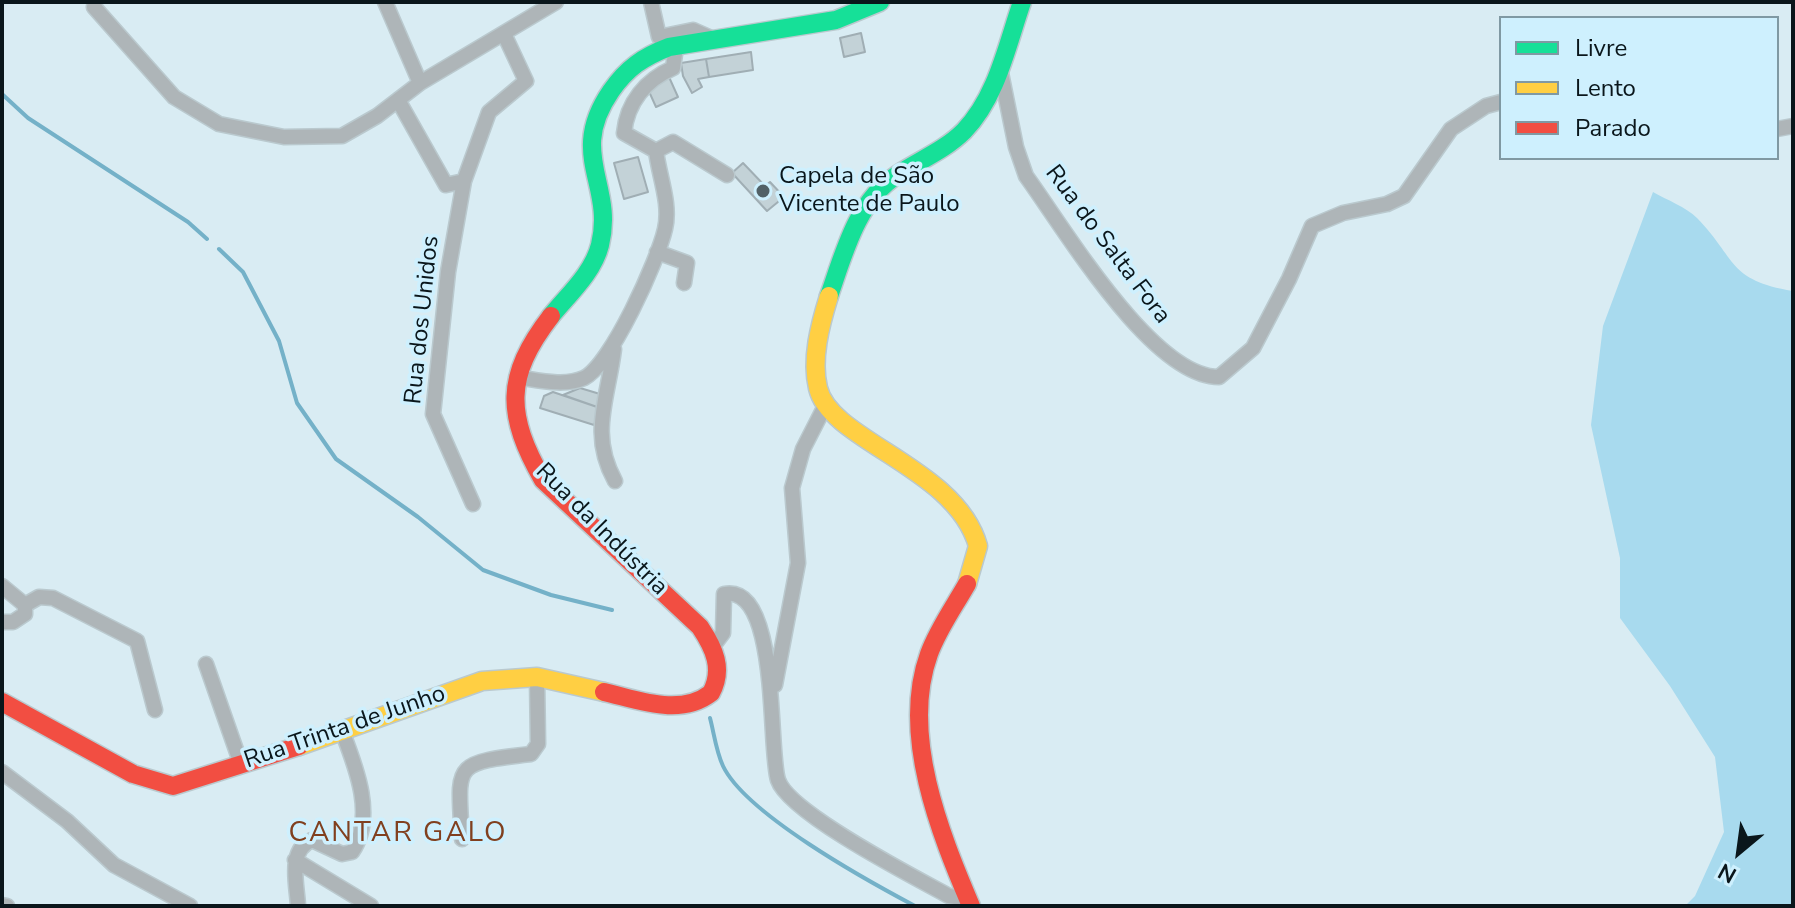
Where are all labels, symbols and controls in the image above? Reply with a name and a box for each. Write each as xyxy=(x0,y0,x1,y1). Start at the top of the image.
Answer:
legend xyxy=(1499,16,1779,160)
text: Livre xyxy=(1575,32,1627,64)
text: Lento xyxy=(1575,72,1636,104)
text: Parado xyxy=(1575,112,1651,144)
street label: Rua do Salta Fora xyxy=(1038,160,1176,330)
place label: Capela de São Vicente de Paulo xyxy=(779,163,960,219)
marker: Capela de São Vicente de Paulo xyxy=(754,182,772,200)
street label: Rua dos Unidos xyxy=(400,234,446,406)
street label: Rua da Indústria xyxy=(529,458,673,602)
street label: Rua Trinta de Junho xyxy=(241,680,449,776)
north arrow xyxy=(1699,812,1779,892)
district label: CANTAR GALO xyxy=(289,817,507,851)
text: N xyxy=(1713,856,1742,890)

